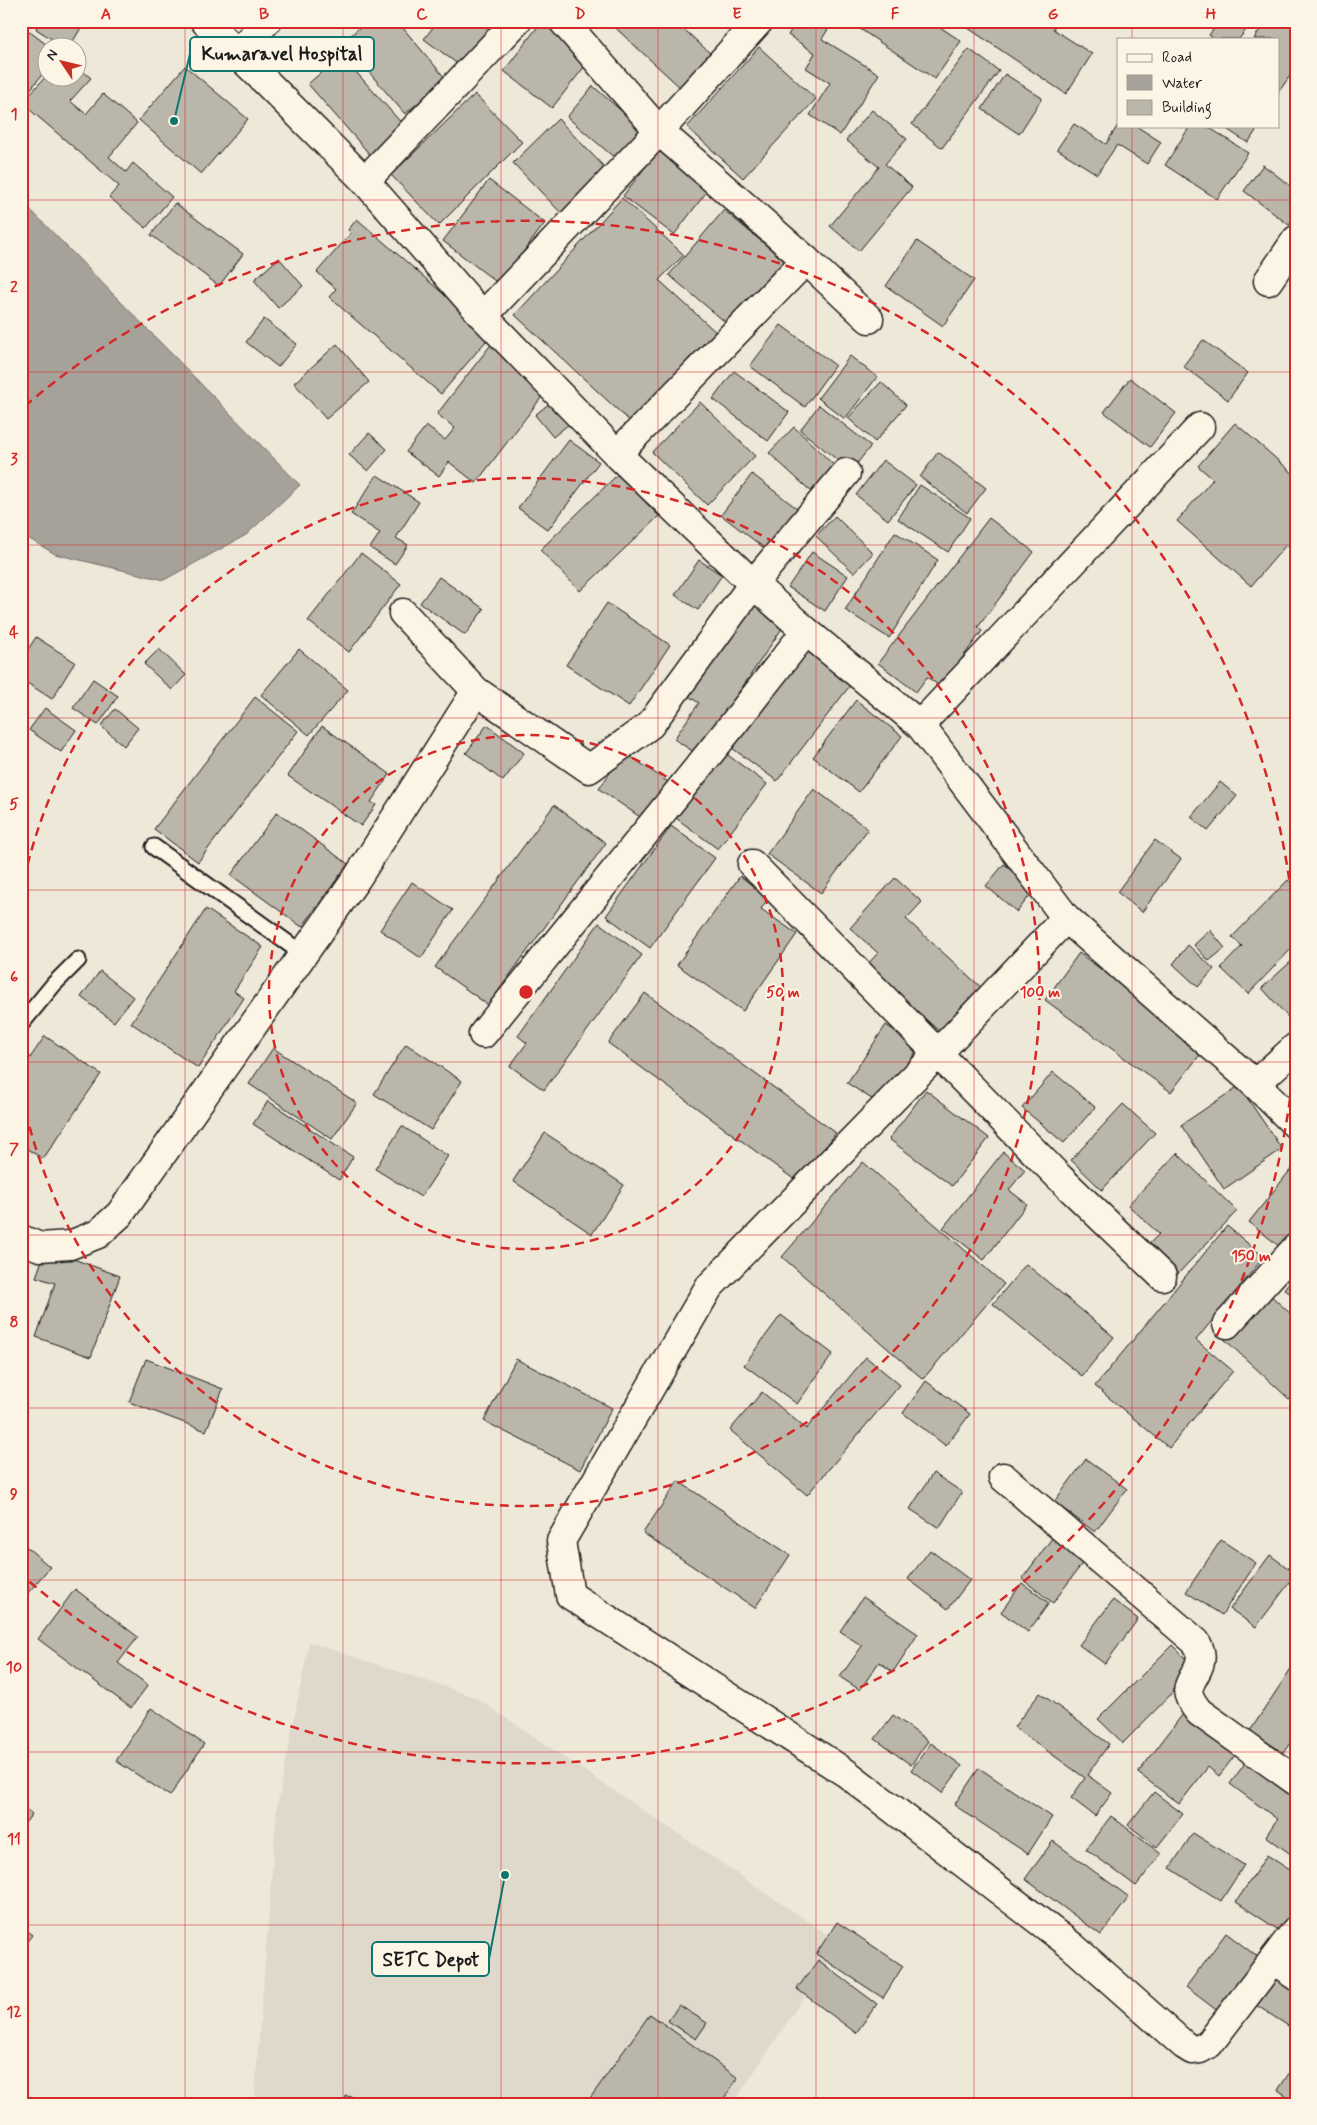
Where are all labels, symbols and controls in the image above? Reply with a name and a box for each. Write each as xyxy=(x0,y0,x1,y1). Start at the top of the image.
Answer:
text: A xyxy=(101,4,111,25)
text: B xyxy=(259,4,269,25)
text: C xyxy=(416,4,428,25)
text: D xyxy=(574,4,586,25)
text: E xyxy=(732,4,742,25)
text: F xyxy=(891,4,900,25)
text: G xyxy=(1048,4,1059,25)
text: H xyxy=(1206,4,1217,25)
callout: Kumaravel Hospital xyxy=(190,37,374,71)
north arrow xyxy=(38,38,88,88)
legend xyxy=(1117,38,1280,128)
text: Kumaravel Hospital xyxy=(201,42,363,67)
text: N xyxy=(42,46,62,64)
text: Road xyxy=(1162,48,1192,68)
text: Water xyxy=(1162,74,1202,94)
text: Building xyxy=(1162,98,1212,119)
text: 1 xyxy=(10,104,18,125)
text: 2 xyxy=(10,277,18,298)
text: 3 xyxy=(10,449,18,470)
text: 4 xyxy=(9,622,19,643)
text: 5 xyxy=(9,794,19,815)
text: 6 xyxy=(10,967,18,988)
centre of rings xyxy=(517,983,535,1001)
text: 50 m xyxy=(766,983,800,1003)
text: 100 m xyxy=(1020,983,1060,1003)
text: 7 xyxy=(9,1139,19,1160)
text: 150 m xyxy=(1231,1247,1271,1267)
text: 8 xyxy=(9,1312,19,1333)
text: 9 xyxy=(10,1484,18,1505)
text: 10 xyxy=(6,1657,22,1678)
text: 11 xyxy=(7,1829,21,1850)
callout: SETC Depot xyxy=(372,1942,489,1976)
text: SETC Depot xyxy=(382,1948,480,1973)
text: 12 xyxy=(6,2002,22,2023)

